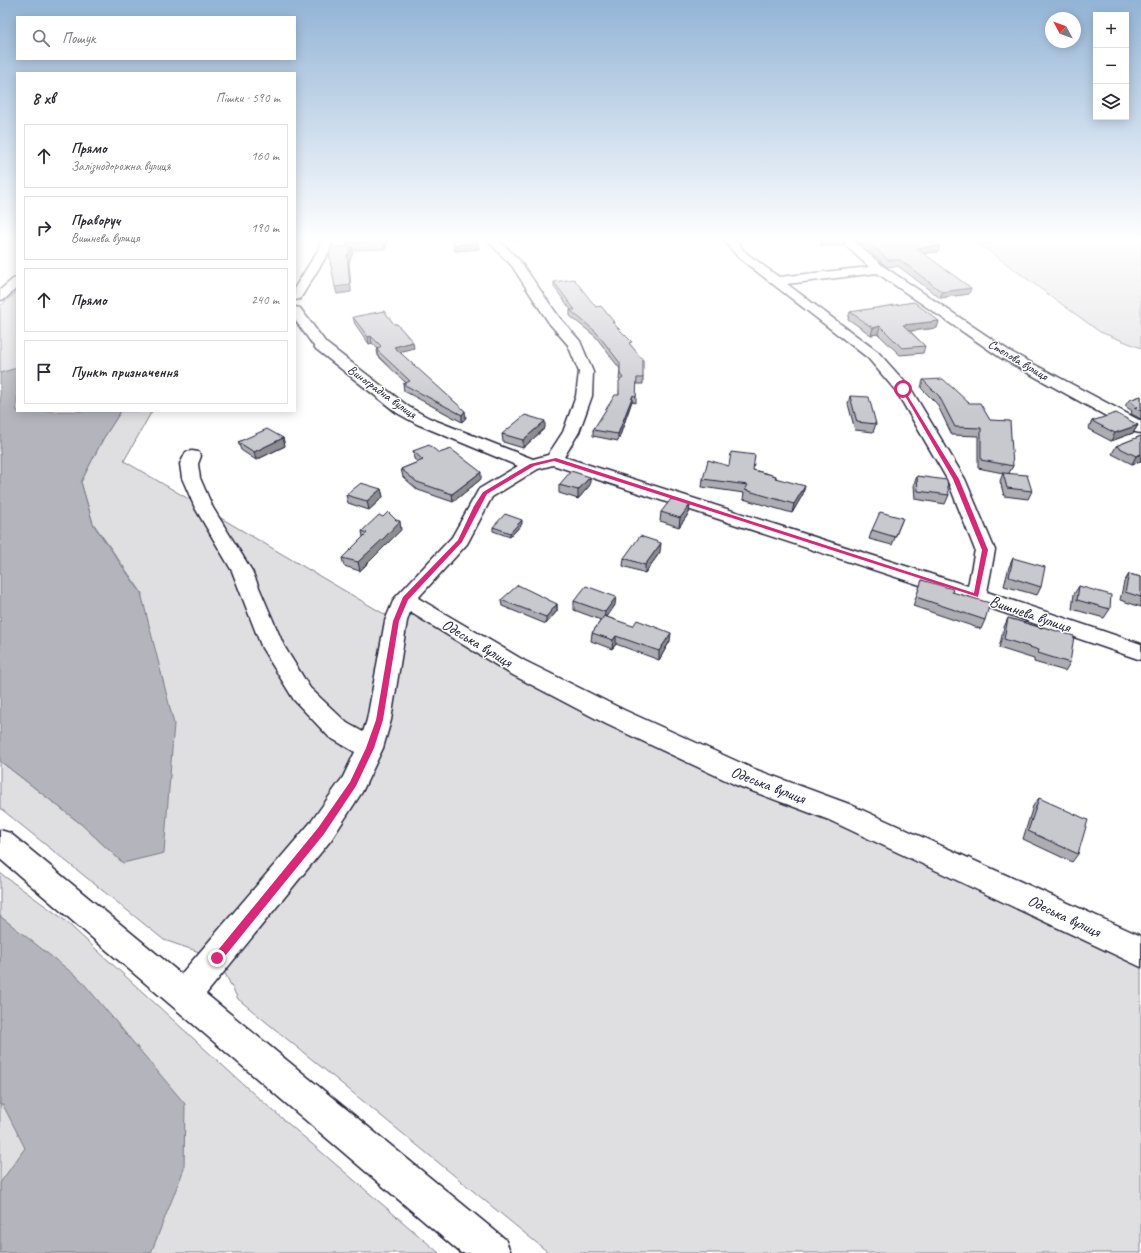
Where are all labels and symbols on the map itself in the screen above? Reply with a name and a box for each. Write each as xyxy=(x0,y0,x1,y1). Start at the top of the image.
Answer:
north arrow xyxy=(1045,12,1081,48)
street label: Степова вулиця xyxy=(985,336,1052,385)
street label: Виноградна вулиця xyxy=(344,362,421,423)
route start xyxy=(894,380,912,398)
street label: Вишнева вулиця xyxy=(987,591,1075,638)
street label: Одеська вулиця xyxy=(438,614,517,672)
street label: Одеська вулиця xyxy=(728,762,809,809)
street label: Одеська вулиця xyxy=(1024,890,1105,942)
route end xyxy=(208,949,226,967)

